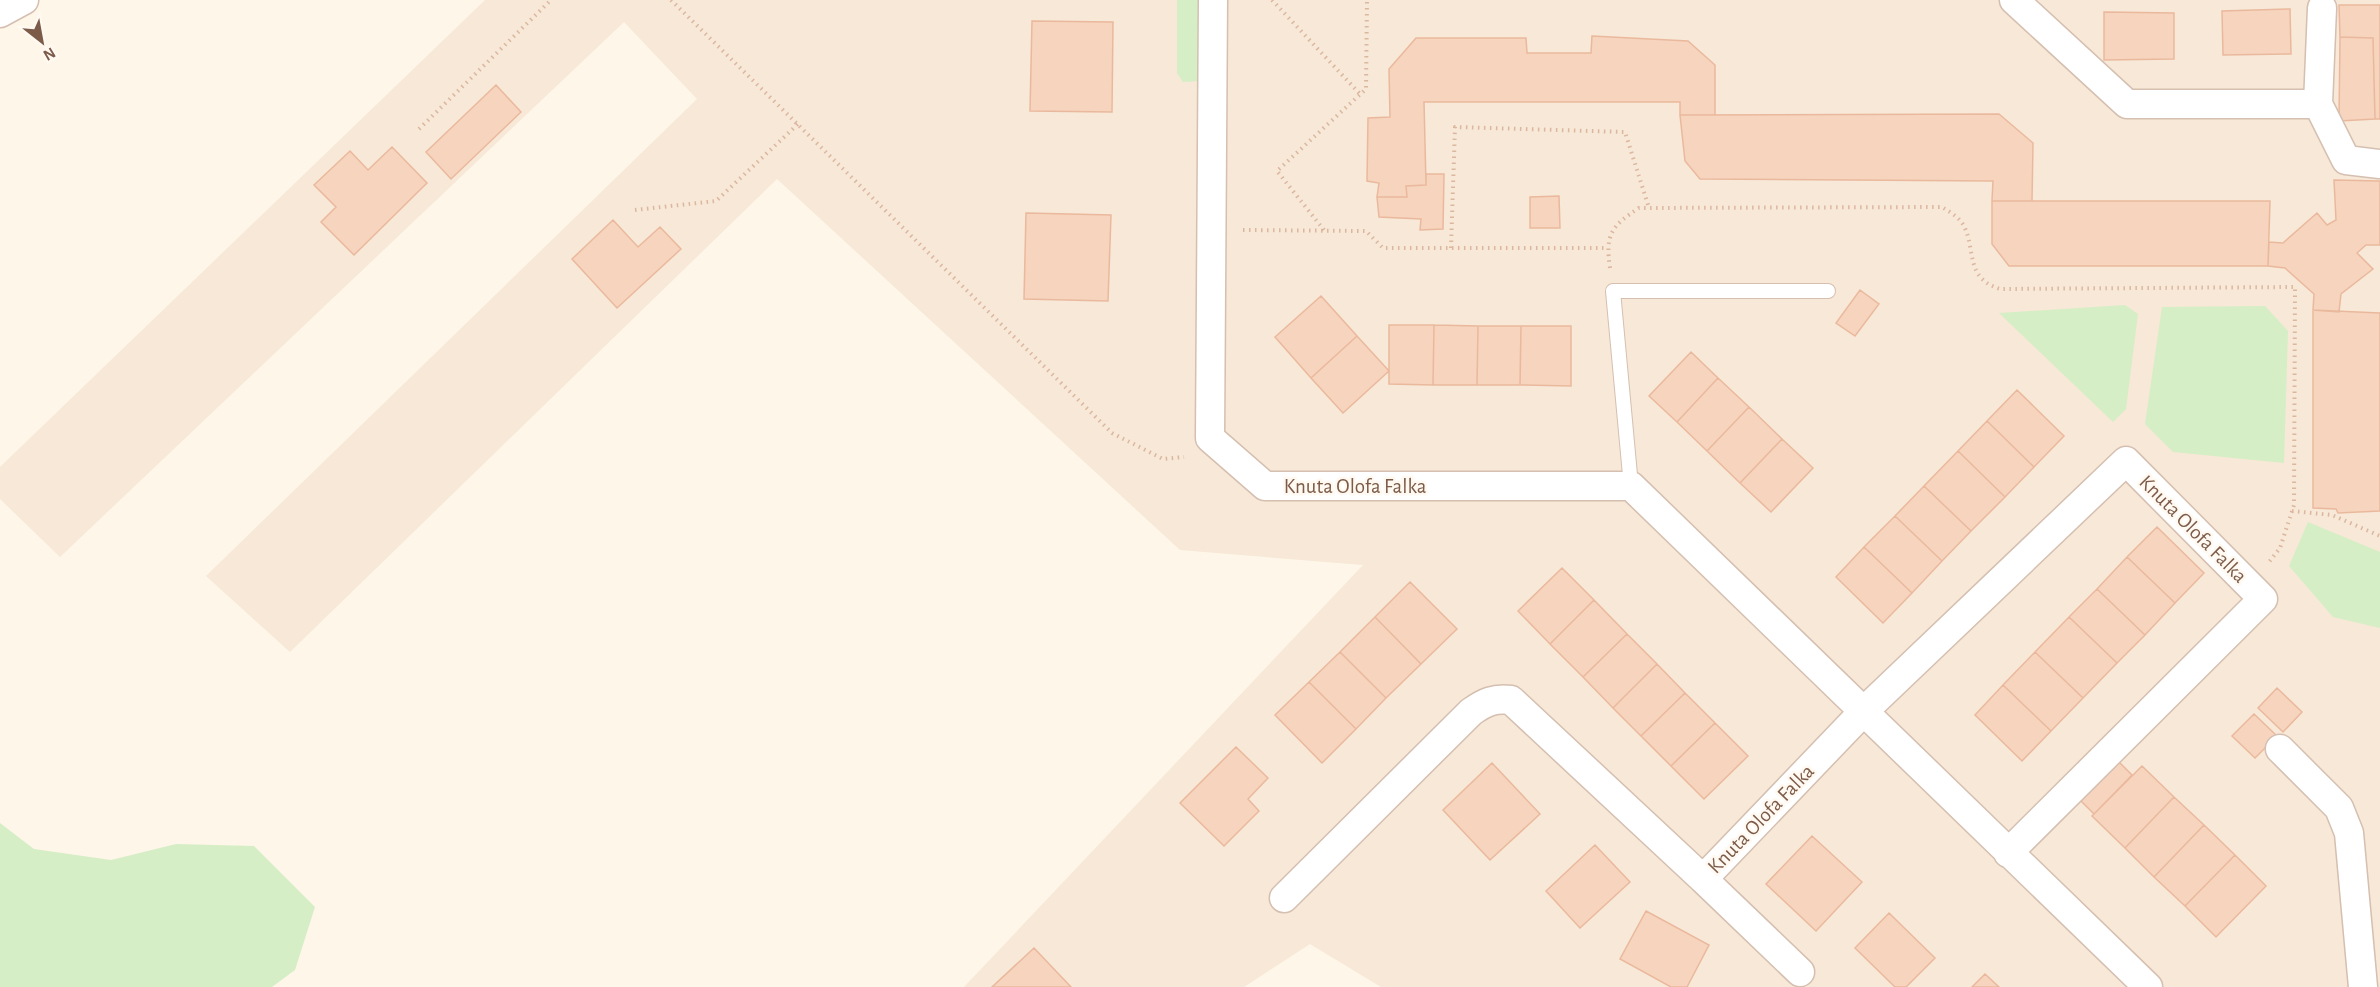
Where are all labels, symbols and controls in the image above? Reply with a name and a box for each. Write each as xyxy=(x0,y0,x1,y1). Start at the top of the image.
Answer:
north arrow xyxy=(12,12,72,72)
text: N xyxy=(40,44,58,64)
street label: Knuta Olofa Falka xyxy=(2135,471,2251,587)
street label: Knuta Olofa Falka xyxy=(1284,476,1427,497)
street label: Knuta Olofa Falka xyxy=(1704,760,1818,878)

